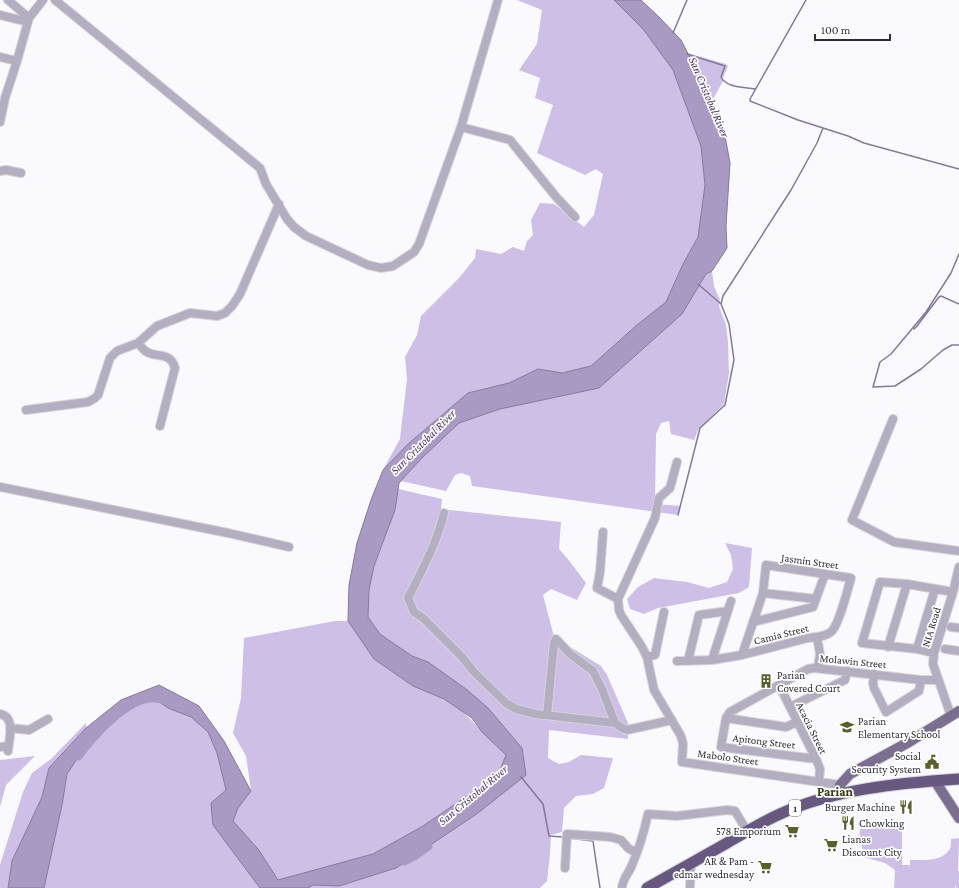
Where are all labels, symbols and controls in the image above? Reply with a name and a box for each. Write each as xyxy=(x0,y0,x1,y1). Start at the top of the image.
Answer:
scale bar xyxy=(815,16,890,42)
text: 100 m xyxy=(821,23,851,37)
water label: San Cristobal River xyxy=(686,55,733,140)
water label: San Cristobal River xyxy=(388,406,459,477)
street label: Jasmin Street xyxy=(779,551,840,572)
street label: NIA Road xyxy=(919,605,943,648)
street label: Camia Street xyxy=(752,621,810,647)
street label: Molawin Street xyxy=(819,652,887,671)
place label: Parian Covered Court xyxy=(777,669,841,694)
building icon: Parian Covered Court xyxy=(758,673,774,689)
street label: Acacia Street xyxy=(794,700,830,756)
place label: Parian Elementary School xyxy=(858,715,941,741)
school or university icon: Parian Elementary School xyxy=(839,719,855,735)
street label: Apitong Street xyxy=(732,731,796,752)
street label: Mabolo Street xyxy=(697,747,760,767)
place label: Social Security System xyxy=(852,750,921,776)
public building icon: Social Security System xyxy=(924,754,940,770)
water label: San Cristobal River xyxy=(436,761,511,828)
district label: Parian xyxy=(817,784,854,799)
restaurant icon: Burger Machine xyxy=(898,799,914,815)
road number: 1 xyxy=(789,800,801,816)
place label: Burger Machine xyxy=(825,801,895,814)
restaurant icon: Chowking xyxy=(840,815,856,831)
place label: Chowking xyxy=(859,817,905,830)
supermarket icon: 578 Emporium xyxy=(784,823,800,839)
place label: 578 Emporium xyxy=(716,825,781,838)
place label: Lianas Discount City xyxy=(842,833,903,859)
supermarket icon: Lianas Discount City xyxy=(823,837,839,853)
place label: AR & Pam - edmar wednesday xyxy=(674,855,755,881)
supermarket icon: AR & Pam - edmar wednesday xyxy=(757,859,773,875)

